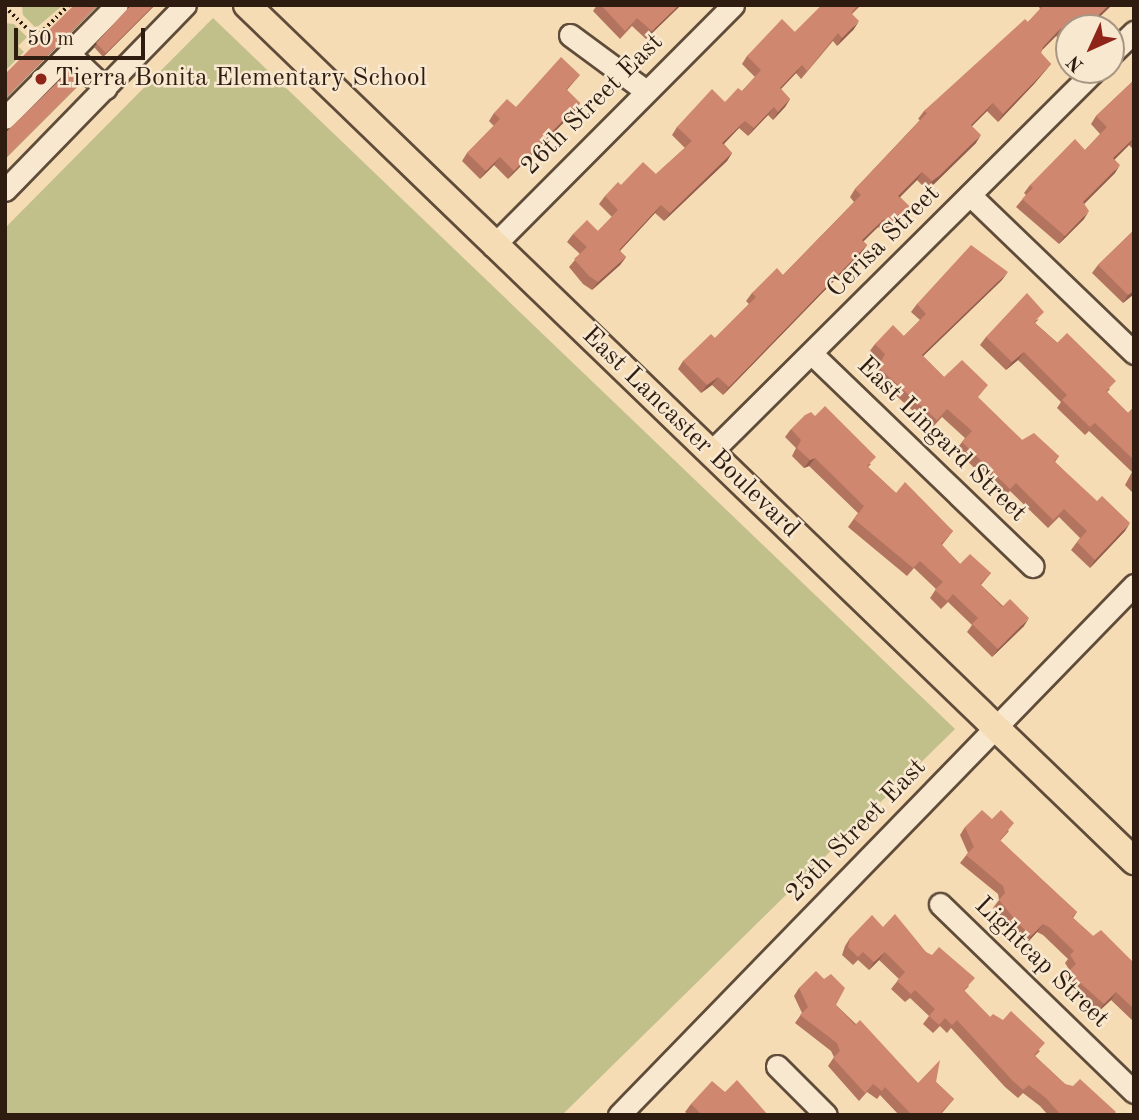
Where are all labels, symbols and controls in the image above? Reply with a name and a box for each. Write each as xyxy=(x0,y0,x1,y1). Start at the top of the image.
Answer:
scale bar xyxy=(18,14,149,58)
north arrow xyxy=(1055,14,1125,84)
street label: 26th Street East xyxy=(515,27,671,183)
text: 50 m xyxy=(27,29,74,50)
text: N xyxy=(1064,51,1088,75)
place label: Tierra Bonita Elementary School xyxy=(55,63,427,95)
marker: Tierra Bonita Elementary School xyxy=(33,71,49,87)
street label: Cerisa Street xyxy=(821,179,947,305)
street label: East Lancaster Boulevard xyxy=(575,321,805,545)
street label: East Lingard Street xyxy=(850,351,1032,529)
street label: 25th Street East xyxy=(780,753,934,909)
street label: Lightcap Street xyxy=(967,891,1115,1035)

